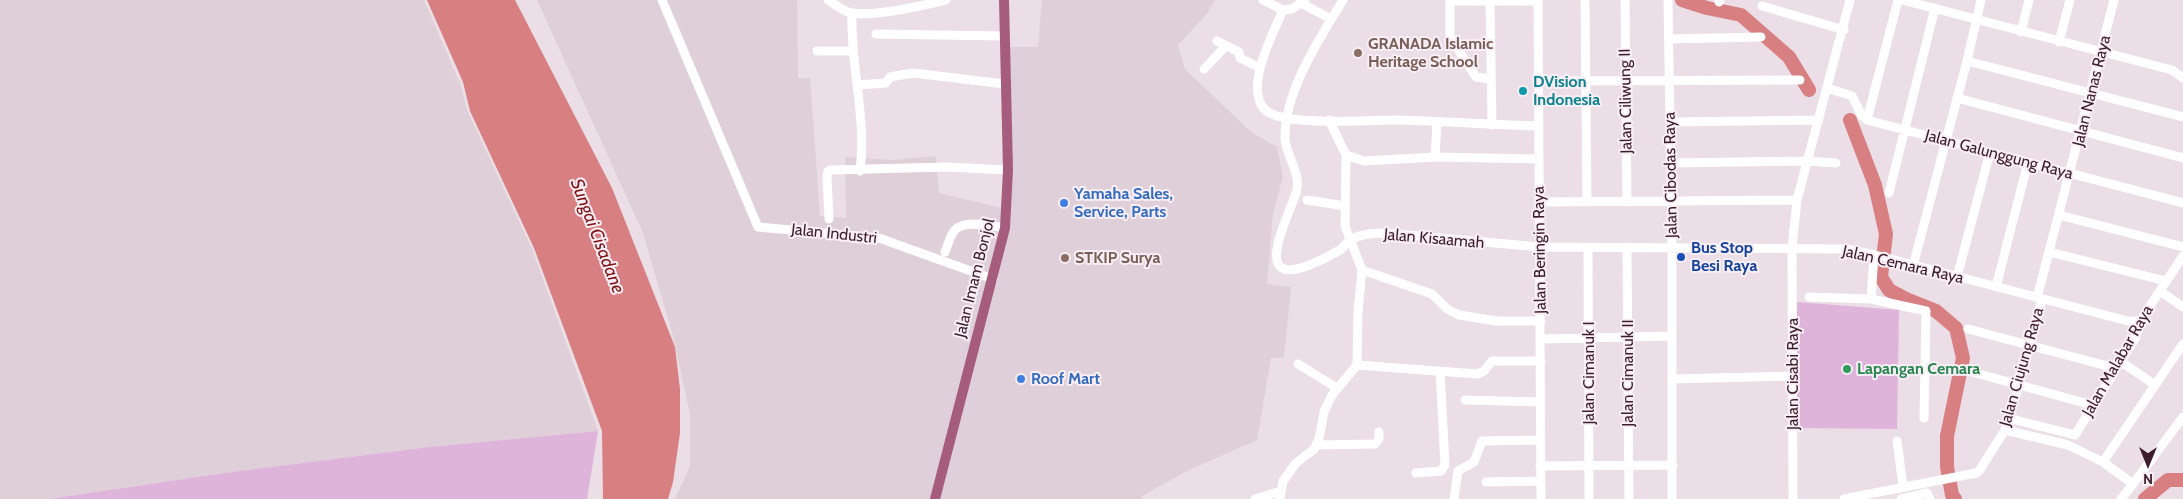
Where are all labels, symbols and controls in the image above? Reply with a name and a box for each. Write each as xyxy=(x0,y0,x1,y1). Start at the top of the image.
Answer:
street label: Jalan Nanas Raya xyxy=(2069,33,2115,149)
place label: GRANADA Islamic Heritage School xyxy=(1368,34,1493,72)
marker: GRANADA Islamic Heritage School xyxy=(1352,47,1364,59)
street label: Jalan Ciliwung II xyxy=(1615,48,1637,154)
place label: DVision Indonesia xyxy=(1533,72,1600,110)
marker: DVision Indonesia xyxy=(1517,85,1529,97)
street label: Jalan Cibodas Raya xyxy=(1660,112,1682,238)
street label: Jalan Galunggung Raya xyxy=(1923,126,2075,184)
water label: Sungai Cisadane xyxy=(565,176,629,296)
place label: Yamaha Sales, Service, Parts xyxy=(1074,184,1173,222)
street label: Jalan Beringin Raya xyxy=(1529,186,1551,314)
marker: Yamaha Sales, Service, Parts xyxy=(1058,197,1070,209)
street label: Jalan Imam Bonjol xyxy=(951,216,999,340)
street label: Jalan Industri xyxy=(790,220,878,248)
street label: Jalan Kisaamah xyxy=(1383,225,1485,253)
place label: Bus Stop Besi Raya xyxy=(1691,238,1757,276)
street label: Jalan Cemara Raya xyxy=(1840,242,1966,288)
place label: STKIP Surya xyxy=(1075,248,1161,268)
marker: Bus Stop Besi Raya xyxy=(1675,251,1687,263)
marker: STKIP Surya xyxy=(1059,252,1071,264)
street label: Jalan Malabar Raya xyxy=(2078,302,2158,420)
street label: Jalan Ciujung Raya xyxy=(1996,305,2048,429)
street label: Jalan Cisabi Raya xyxy=(1783,318,1803,430)
street label: Jalan Cimanuk II xyxy=(1618,319,1638,427)
street label: Jalan Cimanuk I xyxy=(1579,321,1599,425)
place label: Lapangan Cemara xyxy=(1857,359,1980,379)
marker: Lapangan Cemara xyxy=(1841,363,1853,375)
place label: Roof Mart xyxy=(1031,369,1100,389)
marker: Roof Mart xyxy=(1015,373,1027,385)
north arrow xyxy=(2123,439,2173,489)
text: N xyxy=(2143,470,2153,488)

